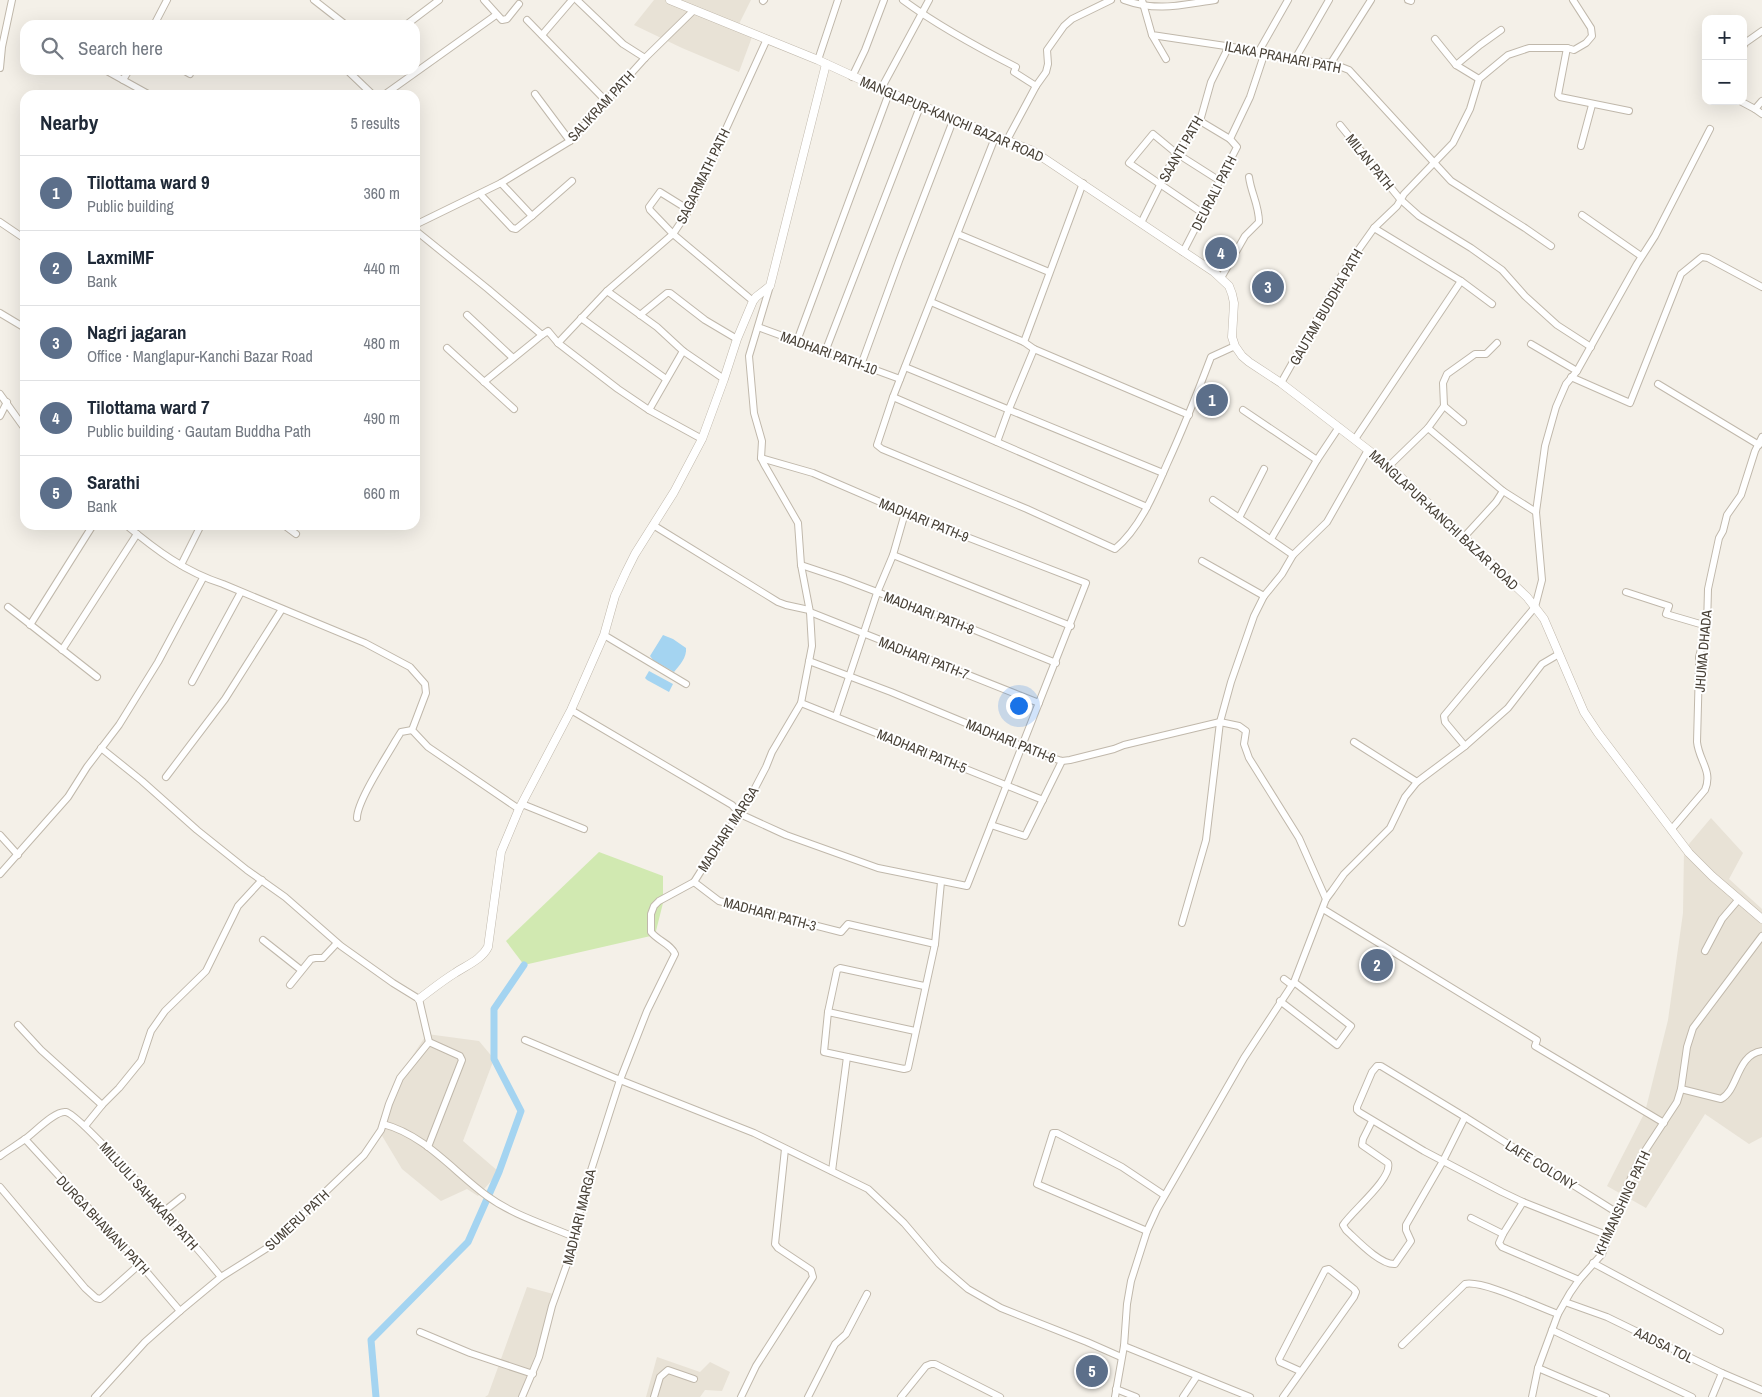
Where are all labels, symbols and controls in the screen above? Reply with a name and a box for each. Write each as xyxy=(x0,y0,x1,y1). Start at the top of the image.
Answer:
map controls xyxy=(1702,15,1747,105)
button: + xyxy=(1702,15,1747,60)
search box xyxy=(20,20,420,75)
icon: search xyxy=(38,34,66,62)
text: Search here xyxy=(78,35,163,61)
street label: ILAKA PRAHARI PATH xyxy=(1223,37,1343,77)
button: − xyxy=(1702,60,1747,105)
street label: SALIKRAM PATH xyxy=(564,67,638,145)
street label: MANGLAPUR-KANCHI BAZAR ROAD xyxy=(857,72,1047,166)
text: Nearby xyxy=(40,108,98,137)
text: 5 results xyxy=(350,112,400,134)
street label: SAANTI PATH xyxy=(1155,113,1207,185)
street label: SAGARMATH PATH xyxy=(672,125,734,227)
street label: MILAN PATH xyxy=(1342,130,1398,194)
street label: DEURALI PATH xyxy=(1187,152,1241,234)
text: Tilottama ward 9 xyxy=(87,169,210,195)
text: 1 xyxy=(52,182,60,204)
text: 360 m xyxy=(364,182,400,204)
text: Public building xyxy=(87,195,174,217)
pin: 4 xyxy=(1205,234,1237,272)
text: LaxmiMF xyxy=(87,244,155,270)
street label: GAUTAM BUDDHA PATH xyxy=(1285,246,1367,368)
text: 2 xyxy=(52,257,60,279)
text: 440 m xyxy=(364,257,400,279)
pin: 3 xyxy=(1252,268,1284,306)
text: Bank xyxy=(87,270,117,292)
text: Nagri jagaran xyxy=(87,319,187,345)
street label: MADHARI PATH-10 xyxy=(778,327,880,379)
text: 3 xyxy=(52,332,60,354)
text: 480 m xyxy=(364,332,400,354)
text: Office · Manglapur-Kanchi Bazar Road xyxy=(87,345,313,367)
pin: 1 xyxy=(1196,381,1228,419)
text: Tilottama ward 7 xyxy=(87,394,210,420)
text: 4 xyxy=(52,407,60,429)
text: 490 m xyxy=(364,407,400,429)
text: Public building · Gautam Buddha Path xyxy=(87,420,311,442)
street label: MANGLAPUR-KANCHI BAZAR ROAD xyxy=(1366,446,1522,594)
text: Sarathi xyxy=(87,469,140,495)
text: 5 xyxy=(52,482,60,504)
text: 660 m xyxy=(364,482,400,504)
street label: MADHARI PATH-9 xyxy=(876,494,972,546)
text: Bank xyxy=(87,495,117,517)
street label: MADHARI PATH-8 xyxy=(881,588,977,638)
street label: JHUMA DHADA xyxy=(1690,609,1716,693)
street label: MADHARI PATH-7 xyxy=(876,633,972,683)
your location xyxy=(1006,693,1032,719)
street label: MADHARI PATH-6 xyxy=(963,715,1059,767)
street label: MADHARI PATH-5 xyxy=(874,725,970,777)
street label: MADHARI MARGA xyxy=(694,783,762,875)
street label: MADHARI PATH-3 xyxy=(722,893,818,935)
pin: 2 xyxy=(1361,946,1393,984)
street label: LAFE COLONY xyxy=(1502,1136,1580,1194)
street label: MILIJULI SAHAKARI PATH xyxy=(96,1138,202,1254)
street label: KHIMANSHING PATH xyxy=(1590,1148,1654,1258)
street label: MADHARI MARGA xyxy=(558,1167,600,1267)
street label: DURGA BHAWANI PATH xyxy=(52,1172,154,1278)
street label: SUMERU PATH xyxy=(261,1185,333,1255)
street label: AADSA TOL xyxy=(1631,1323,1697,1367)
pin: 5 xyxy=(1076,1352,1108,1390)

